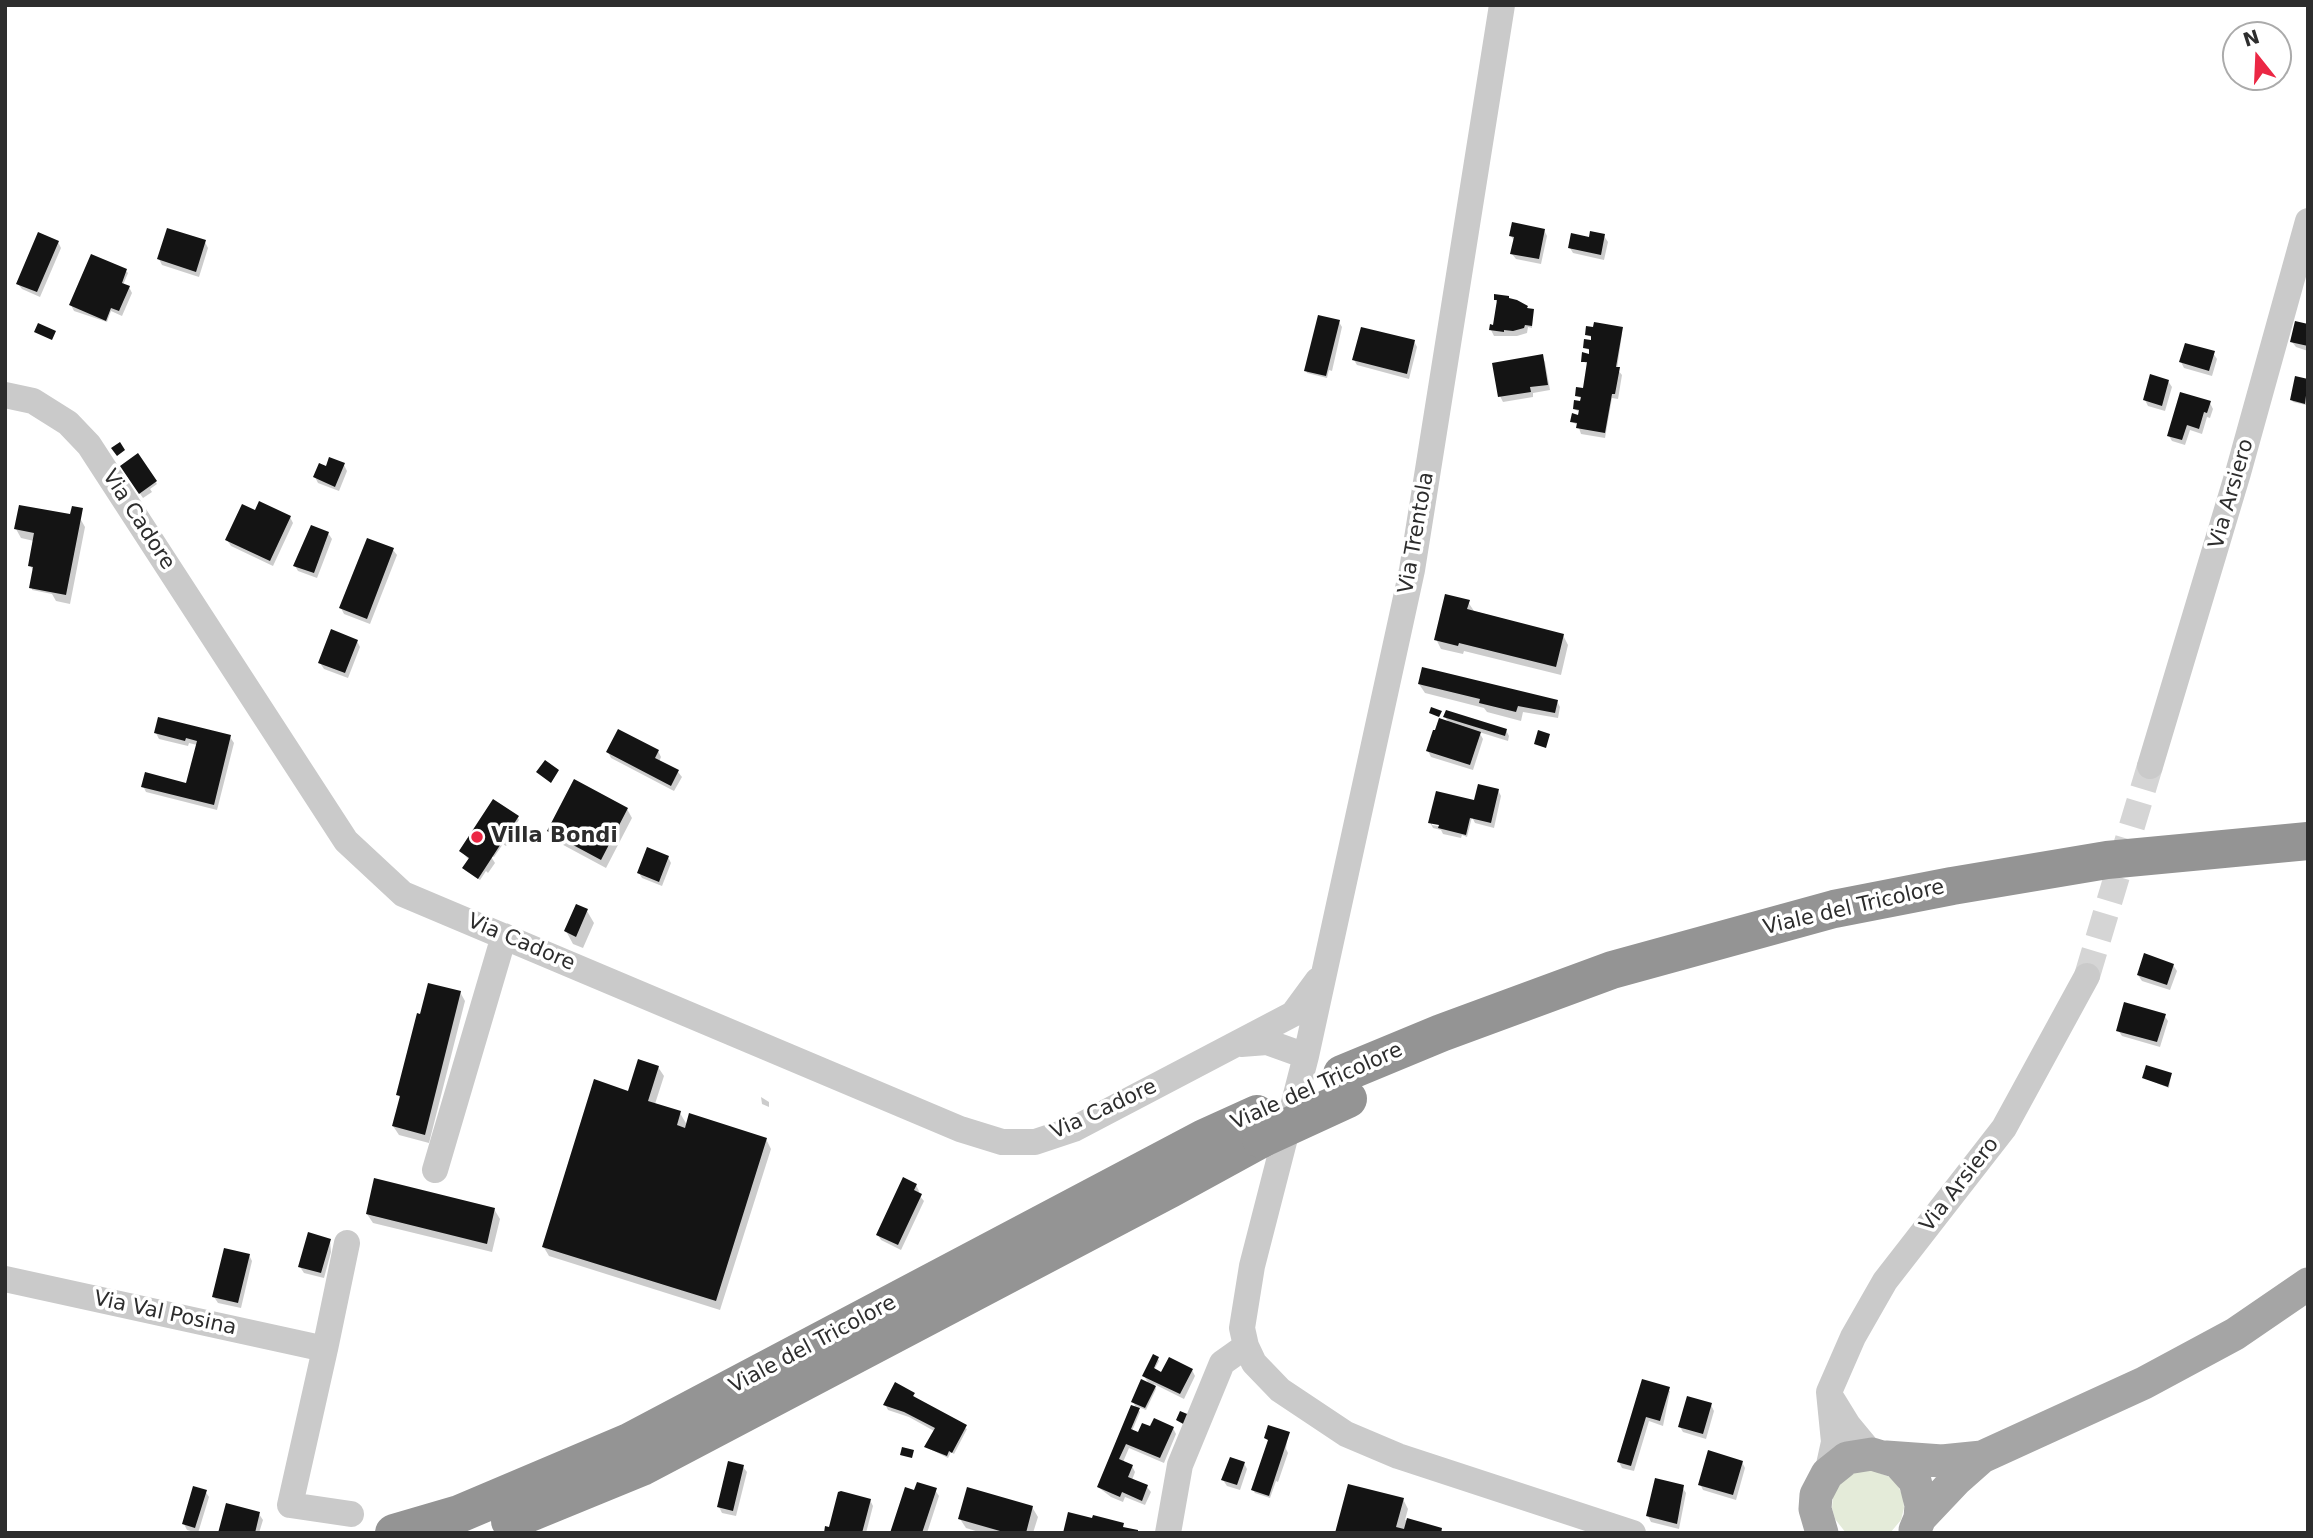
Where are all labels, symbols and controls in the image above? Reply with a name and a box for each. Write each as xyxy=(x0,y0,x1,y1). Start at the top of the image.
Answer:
north arrow xyxy=(2222,21,2292,91)
text: N xyxy=(2240,25,2262,51)
street label: Via Arsiero xyxy=(2204,436,2260,552)
street label: Via Cadore xyxy=(96,465,180,575)
street label: Via Trentola xyxy=(1394,470,1440,596)
place label: Villa Bondi xyxy=(491,824,618,850)
marker: Villa Bondi xyxy=(469,829,485,845)
street label: Viale del Tricolore xyxy=(1761,875,1947,941)
street label: Via Cadore xyxy=(464,909,578,977)
street label: Viale del Tricolore xyxy=(1227,1038,1407,1136)
street label: Via Cadore xyxy=(1047,1074,1161,1146)
street label: Via Arsiero xyxy=(1915,1133,2005,1237)
street label: Via Val Posina xyxy=(91,1287,239,1341)
street label: Viale del Tricolore xyxy=(725,1290,901,1400)

